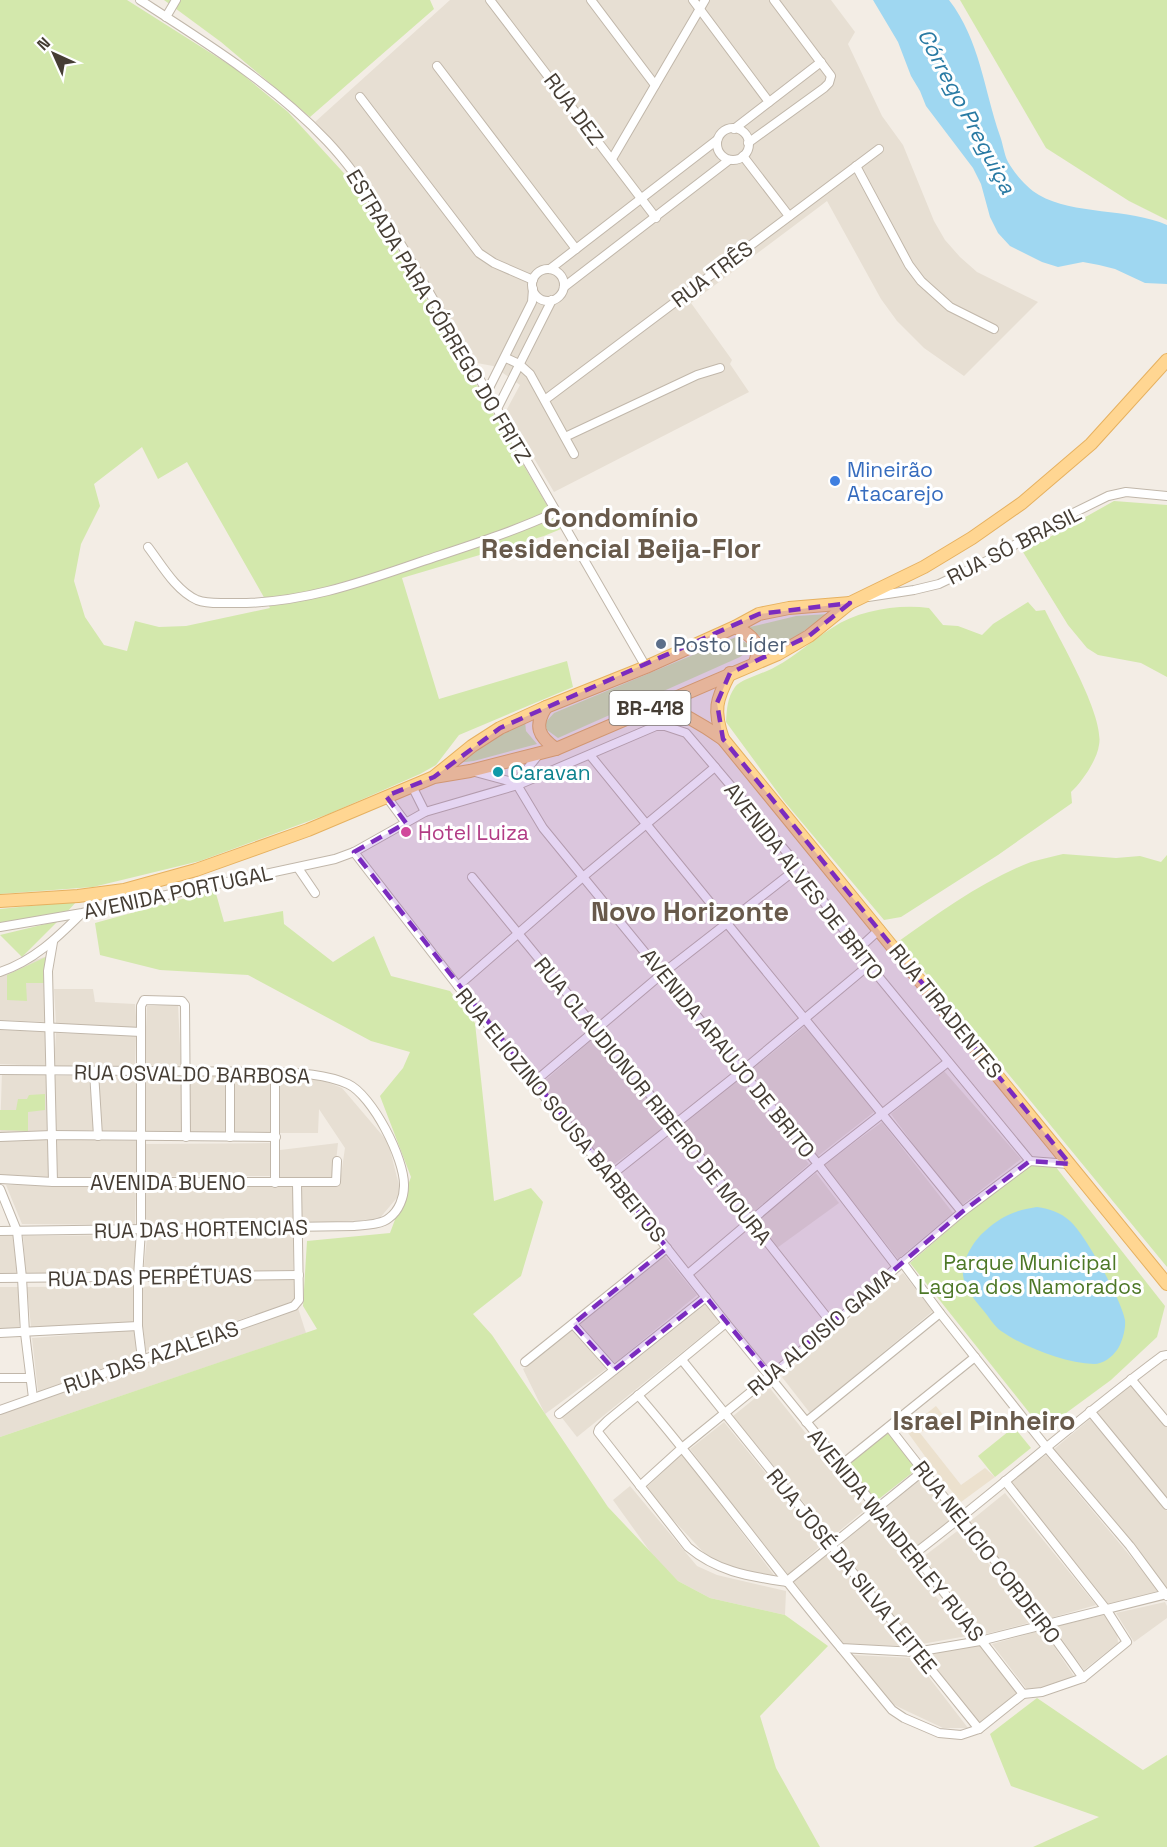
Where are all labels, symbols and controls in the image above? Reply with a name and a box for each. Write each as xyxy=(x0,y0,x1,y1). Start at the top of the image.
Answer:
north arrow xyxy=(24,24,84,84)
water label: Córrego Preguiça xyxy=(912,24,1023,199)
text: N xyxy=(33,33,55,55)
street label: RUA DEZ xyxy=(538,68,610,150)
street label: ESTRADA PARA CÓRREGO DO FRITZ xyxy=(340,164,538,468)
street label: RUA TRÊS xyxy=(666,235,758,313)
place label: Mineirão Atacarejo xyxy=(847,456,944,507)
marker: Mineirão Atacarejo xyxy=(828,474,842,488)
district label: Condomínio Residencial Beija-Flor xyxy=(481,500,761,566)
street label: RUA SÓ BRASIL xyxy=(942,500,1086,590)
place label: Posto Líder xyxy=(673,631,787,658)
marker: Posto Líder xyxy=(654,637,668,651)
road number: BR-418 xyxy=(610,691,690,725)
place label: Caravan xyxy=(510,759,591,786)
marker: Caravan xyxy=(491,765,505,779)
street label: AVENIDA ALVES DE BRITO xyxy=(719,777,889,985)
place label: Hotel Luiza xyxy=(418,819,529,846)
marker: Hotel Luiza xyxy=(399,825,413,839)
street label: AVENIDA PORTUGAL xyxy=(81,859,275,925)
district label: Novo Horizonte xyxy=(591,894,789,929)
street label: RUA TIRADENTES xyxy=(883,938,1009,1084)
street label: AVENIDA ARAUJO DE BRITO xyxy=(635,943,821,1163)
street label: RUA CLAUDIONOR RIBEIRO DE MOURA xyxy=(528,952,778,1250)
street label: RUA ELIOZINO SOUSA BARBEITOS xyxy=(450,982,672,1248)
street label: RUA OSVALDO BARBOSA xyxy=(74,1058,310,1090)
street label: AVENIDA BUENO xyxy=(90,1169,246,1196)
street label: RUA DAS HORTENCIAS xyxy=(94,1214,308,1244)
park label: Parque Municipal Lagoa dos Namorados xyxy=(918,1249,1142,1300)
street label: RUA DAS PERPÉTUAS xyxy=(47,1262,253,1292)
street label: RUA ALOISIO GAMA xyxy=(742,1262,900,1402)
street label: RUA DAS AZALEIAS xyxy=(60,1314,242,1400)
district label: Israel Pinheiro xyxy=(893,1403,1075,1438)
street label: AVENIDA WANDERLEY RUAS xyxy=(802,1423,990,1647)
street label: RUA NELICIO CORDEIRO xyxy=(907,1455,1067,1649)
street label: RUA JOSÉ DA SILVA LEITEE xyxy=(761,1463,943,1679)

